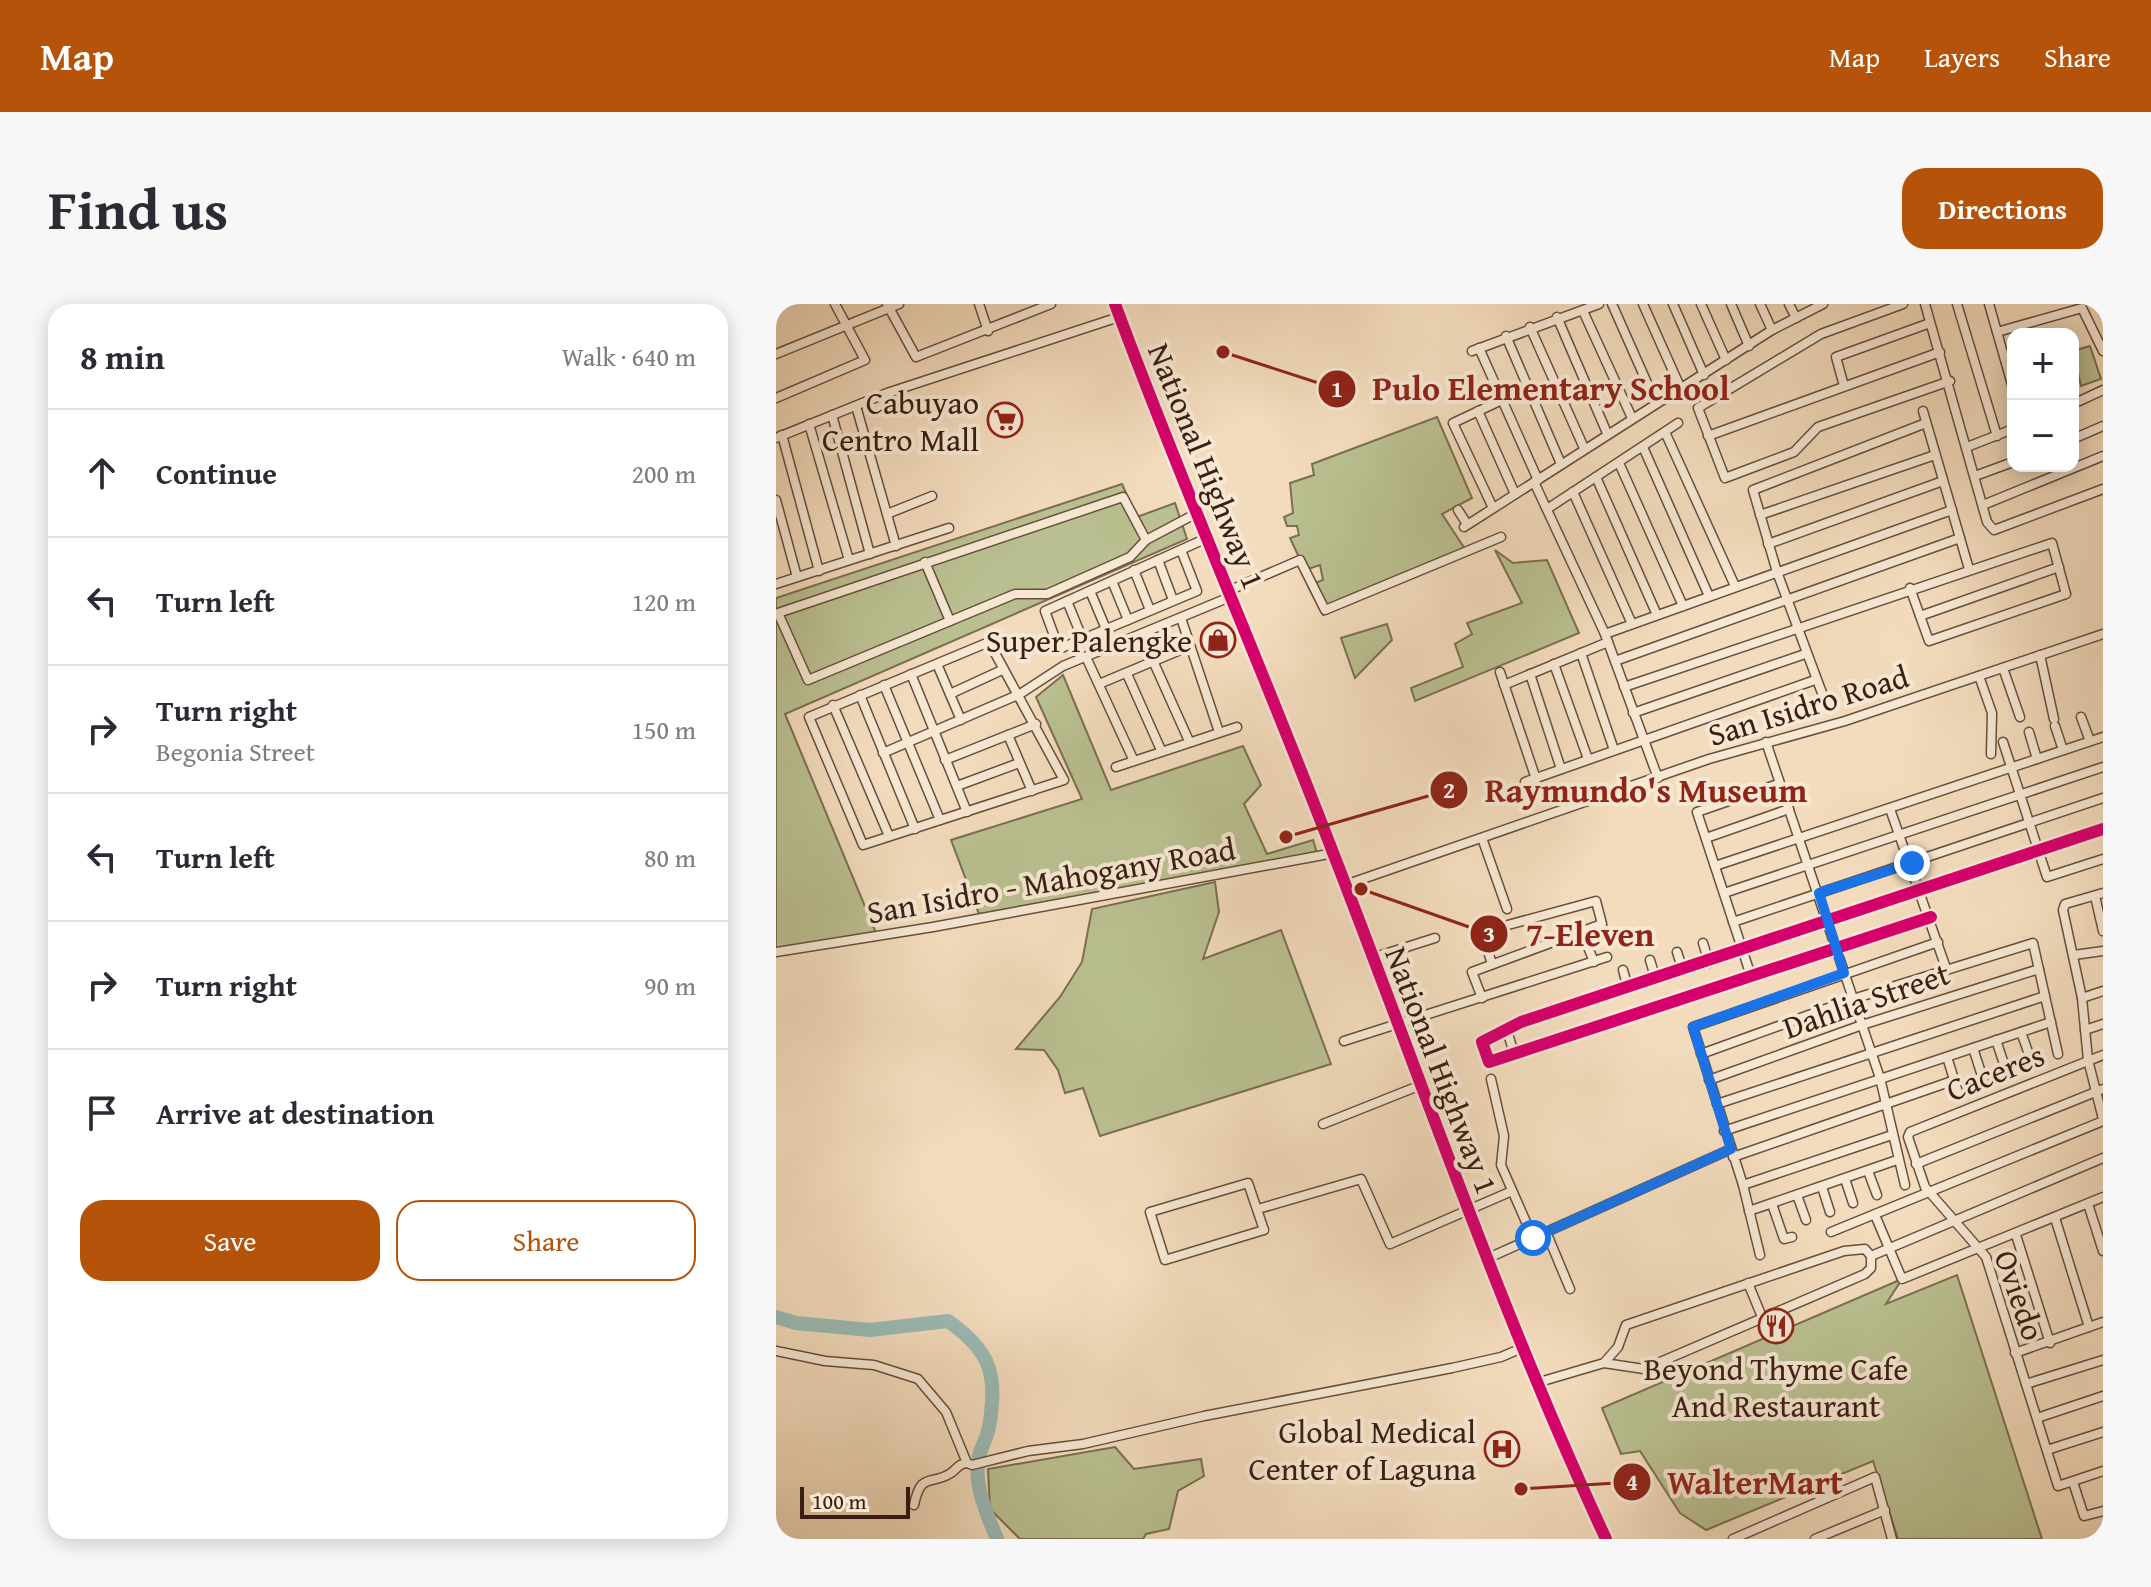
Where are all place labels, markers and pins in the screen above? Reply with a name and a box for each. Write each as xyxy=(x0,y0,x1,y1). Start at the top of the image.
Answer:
callout: Pulo Elementary School xyxy=(1317,360,1746,418)
place label: Cabuyao Centro Mall xyxy=(822,379,979,463)
supermarket icon: Cabuyao Centro Mall xyxy=(986,401,1024,439)
place label: Super Palengke xyxy=(986,617,1192,664)
shop icon: Super Palengke xyxy=(1199,621,1237,659)
callout: Raymundo's Museum xyxy=(1429,761,1823,819)
callout: 7-Eleven xyxy=(1469,905,1670,963)
restaurant icon: Beyond Thyme Cafe And Restaurant xyxy=(1757,1307,1795,1345)
place label: Beyond Thyme Cafe And Restaurant xyxy=(1644,1345,1908,1429)
place label: Global Medical Center of Laguna xyxy=(1248,1408,1476,1492)
hospital icon: Global Medical Center of Laguna xyxy=(1483,1430,1521,1468)
callout: WalterMart xyxy=(1612,1453,1859,1511)

